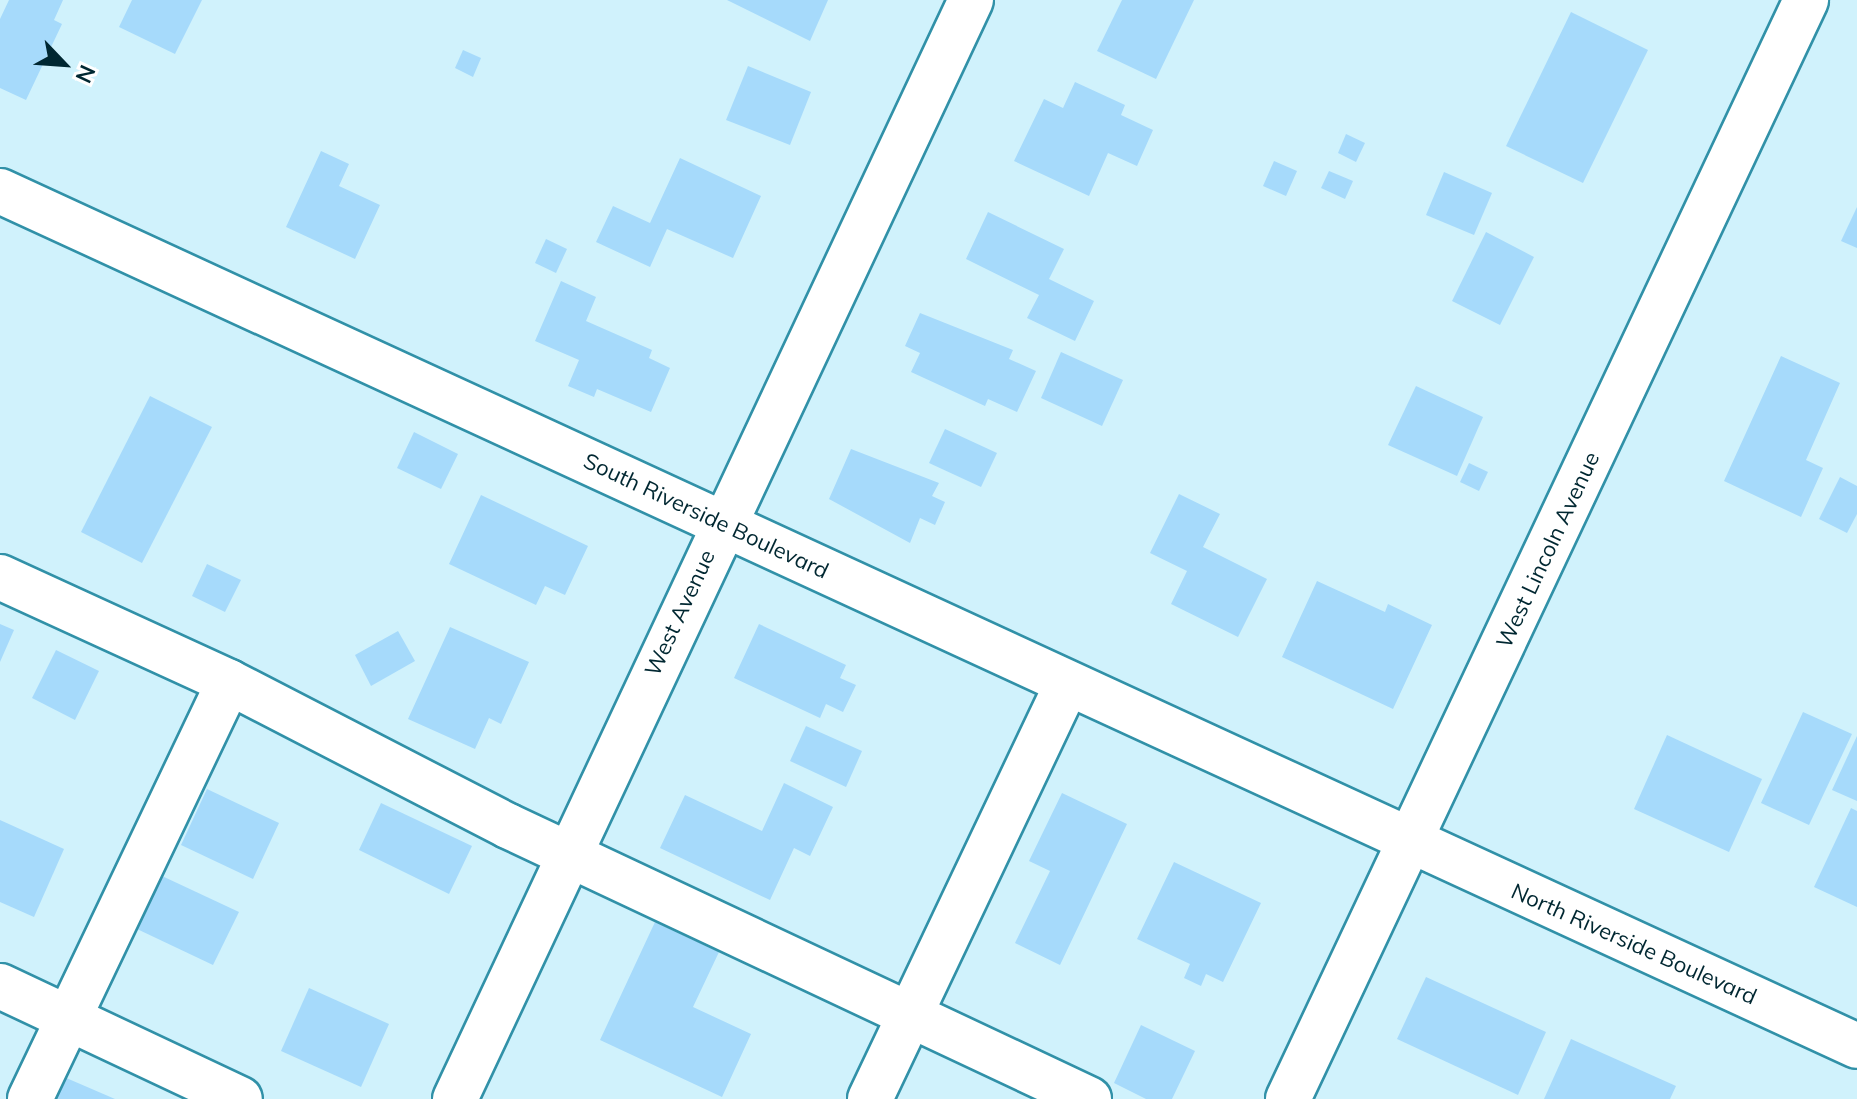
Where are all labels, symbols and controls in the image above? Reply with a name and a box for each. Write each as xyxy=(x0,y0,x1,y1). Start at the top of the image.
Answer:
north arrow xyxy=(24,24,104,104)
text: N xyxy=(70,61,102,88)
street label: South Riverside Boulevard xyxy=(579,448,833,584)
street label: West Lincoln Avenue xyxy=(1491,448,1605,652)
street label: West Avenue xyxy=(639,546,721,680)
street label: North Riverside Boulevard xyxy=(1507,878,1761,1010)

